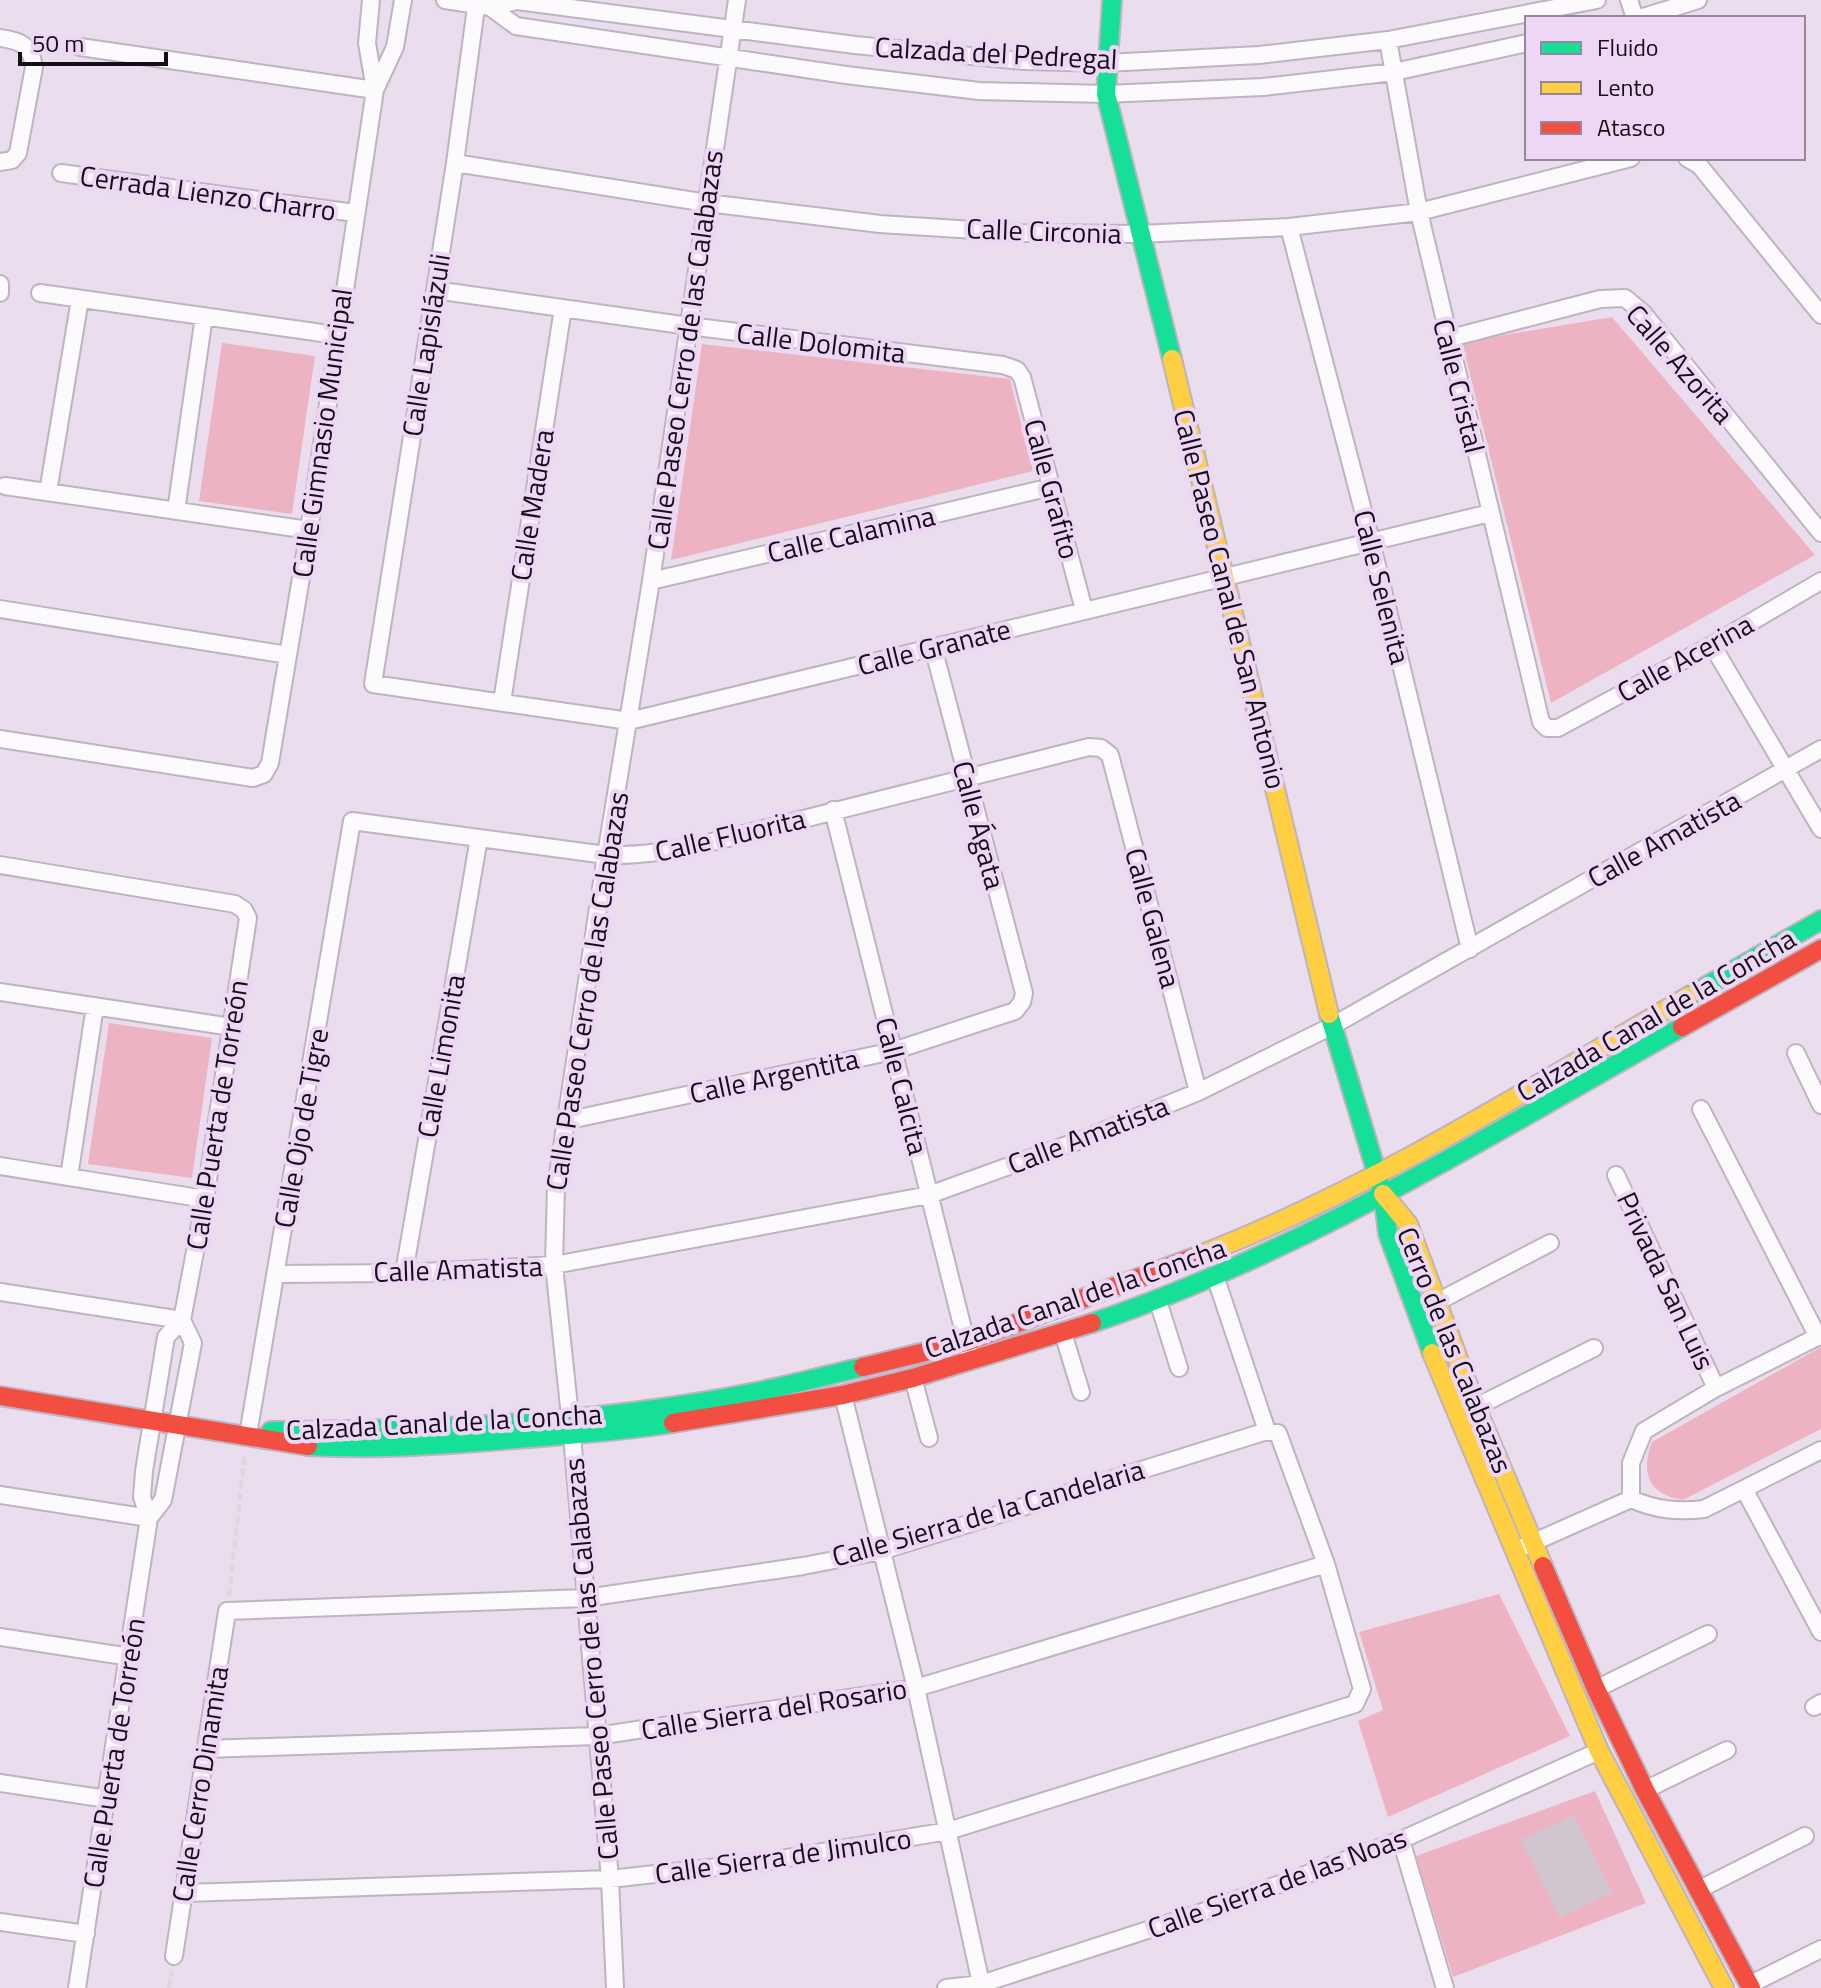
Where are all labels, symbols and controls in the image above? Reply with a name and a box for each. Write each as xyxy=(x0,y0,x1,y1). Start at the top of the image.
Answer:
scale bar xyxy=(20,16,166,66)
legend xyxy=(1525,16,1805,160)
text: 50 m xyxy=(32,25,84,61)
street label: Calzada del Pedregal xyxy=(874,25,1118,80)
text: Fluido xyxy=(1597,29,1659,65)
text: Lento xyxy=(1597,69,1654,105)
text: Atasco xyxy=(1597,109,1666,145)
street label: Calle Paseo Cerro de las Calabazas xyxy=(635,147,734,553)
street label: Cerrada Lienzo Charro xyxy=(77,153,339,232)
street label: Calle Circonia xyxy=(966,206,1122,255)
street label: Calle Lapislázuli xyxy=(390,250,461,439)
street label: Calle Gimnasio Municipal xyxy=(280,286,363,580)
street label: Calle Azorita xyxy=(1616,294,1745,433)
street label: Calle Dolomita xyxy=(734,311,908,374)
street label: Calle Cristal xyxy=(1422,314,1497,457)
street label: Calle Paseo Canal de San Antonio xyxy=(1162,405,1298,793)
street label: Calle Grafito xyxy=(1013,414,1092,564)
street label: Calle Madera xyxy=(498,426,565,584)
street label: Calle Calamina xyxy=(763,493,939,574)
street label: Calle Selenita xyxy=(1343,505,1422,668)
street label: Calle Acerina xyxy=(1609,602,1761,713)
street label: Calle Granate xyxy=(853,607,1015,686)
street label: Calle Ágata xyxy=(942,756,1017,894)
street label: Calle Amatista xyxy=(1579,779,1748,898)
street label: Calle Paseo Cerro de las Calabazas xyxy=(534,788,639,1193)
street label: Calle Fluorita xyxy=(650,796,809,873)
street label: Calle Galena xyxy=(1114,843,1193,993)
street label: Calzada Canal de la Concha xyxy=(1508,917,1803,1112)
street label: Calle Limonita xyxy=(405,971,476,1141)
street label: Calle Puerta de Torreón xyxy=(174,977,259,1253)
street label: Calle Calcita xyxy=(865,1013,940,1159)
street label: Calle Ojo de Tigre xyxy=(262,1025,339,1231)
street label: Calle Argentita xyxy=(685,1037,862,1114)
street label: Calle Amatista xyxy=(1001,1084,1175,1185)
street label: Privada San Luis xyxy=(1606,1185,1727,1377)
street label: Cerro de las Calabazas xyxy=(1386,1220,1525,1479)
street label: Calzada Canal de la Concha xyxy=(918,1226,1231,1369)
street label: Calle Amatista xyxy=(373,1244,543,1293)
street label: Calzada Canal de la Concha xyxy=(285,1392,603,1451)
street label: Calle Sierra de la Candelaria xyxy=(827,1447,1149,1578)
street label: Calle Paseo Cerro de las Calabazas xyxy=(552,1456,629,1862)
street label: Calle Puerta de Torreón xyxy=(71,1615,156,1891)
street label: Calle Cerro Dinamita xyxy=(160,1663,239,1905)
street label: Calle Sierra del Rosario xyxy=(638,1666,910,1751)
street label: Calle Sierra de Jimulco xyxy=(652,1816,914,1895)
street label: Calle Sierra de las Noas xyxy=(1141,1816,1412,1949)

